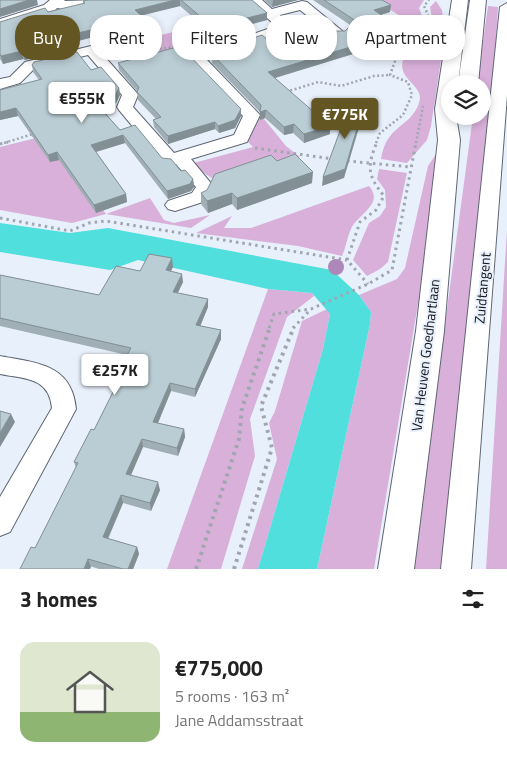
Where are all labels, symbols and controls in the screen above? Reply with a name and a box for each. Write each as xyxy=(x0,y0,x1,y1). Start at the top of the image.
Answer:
chip: Buy xyxy=(15,15,80,60)
chip: Rent xyxy=(90,15,162,60)
chip: Filters xyxy=(172,15,256,60)
chip: New xyxy=(266,15,337,60)
chip: Apartment xyxy=(347,15,465,60)
map controls xyxy=(441,75,491,125)
button: layers xyxy=(441,75,491,125)
pin: €555K xyxy=(47,82,117,124)
text: €555K xyxy=(59,86,105,110)
pin: €775K xyxy=(310,98,380,140)
text: €775K xyxy=(322,102,368,126)
street label: Zuidtangent xyxy=(468,251,496,324)
street label: Van Heuven Goedhartlaan xyxy=(405,278,445,432)
pin: €257K xyxy=(80,354,150,396)
text: €257K xyxy=(92,358,138,382)
text: 3 homes xyxy=(20,583,97,615)
icon: filters xyxy=(459,585,487,613)
text: €775,000 xyxy=(175,652,263,684)
icon: home xyxy=(60,662,120,722)
text: 5 rooms · 163 m² xyxy=(175,684,289,708)
text: Jane Addamsstraat xyxy=(175,708,303,732)

